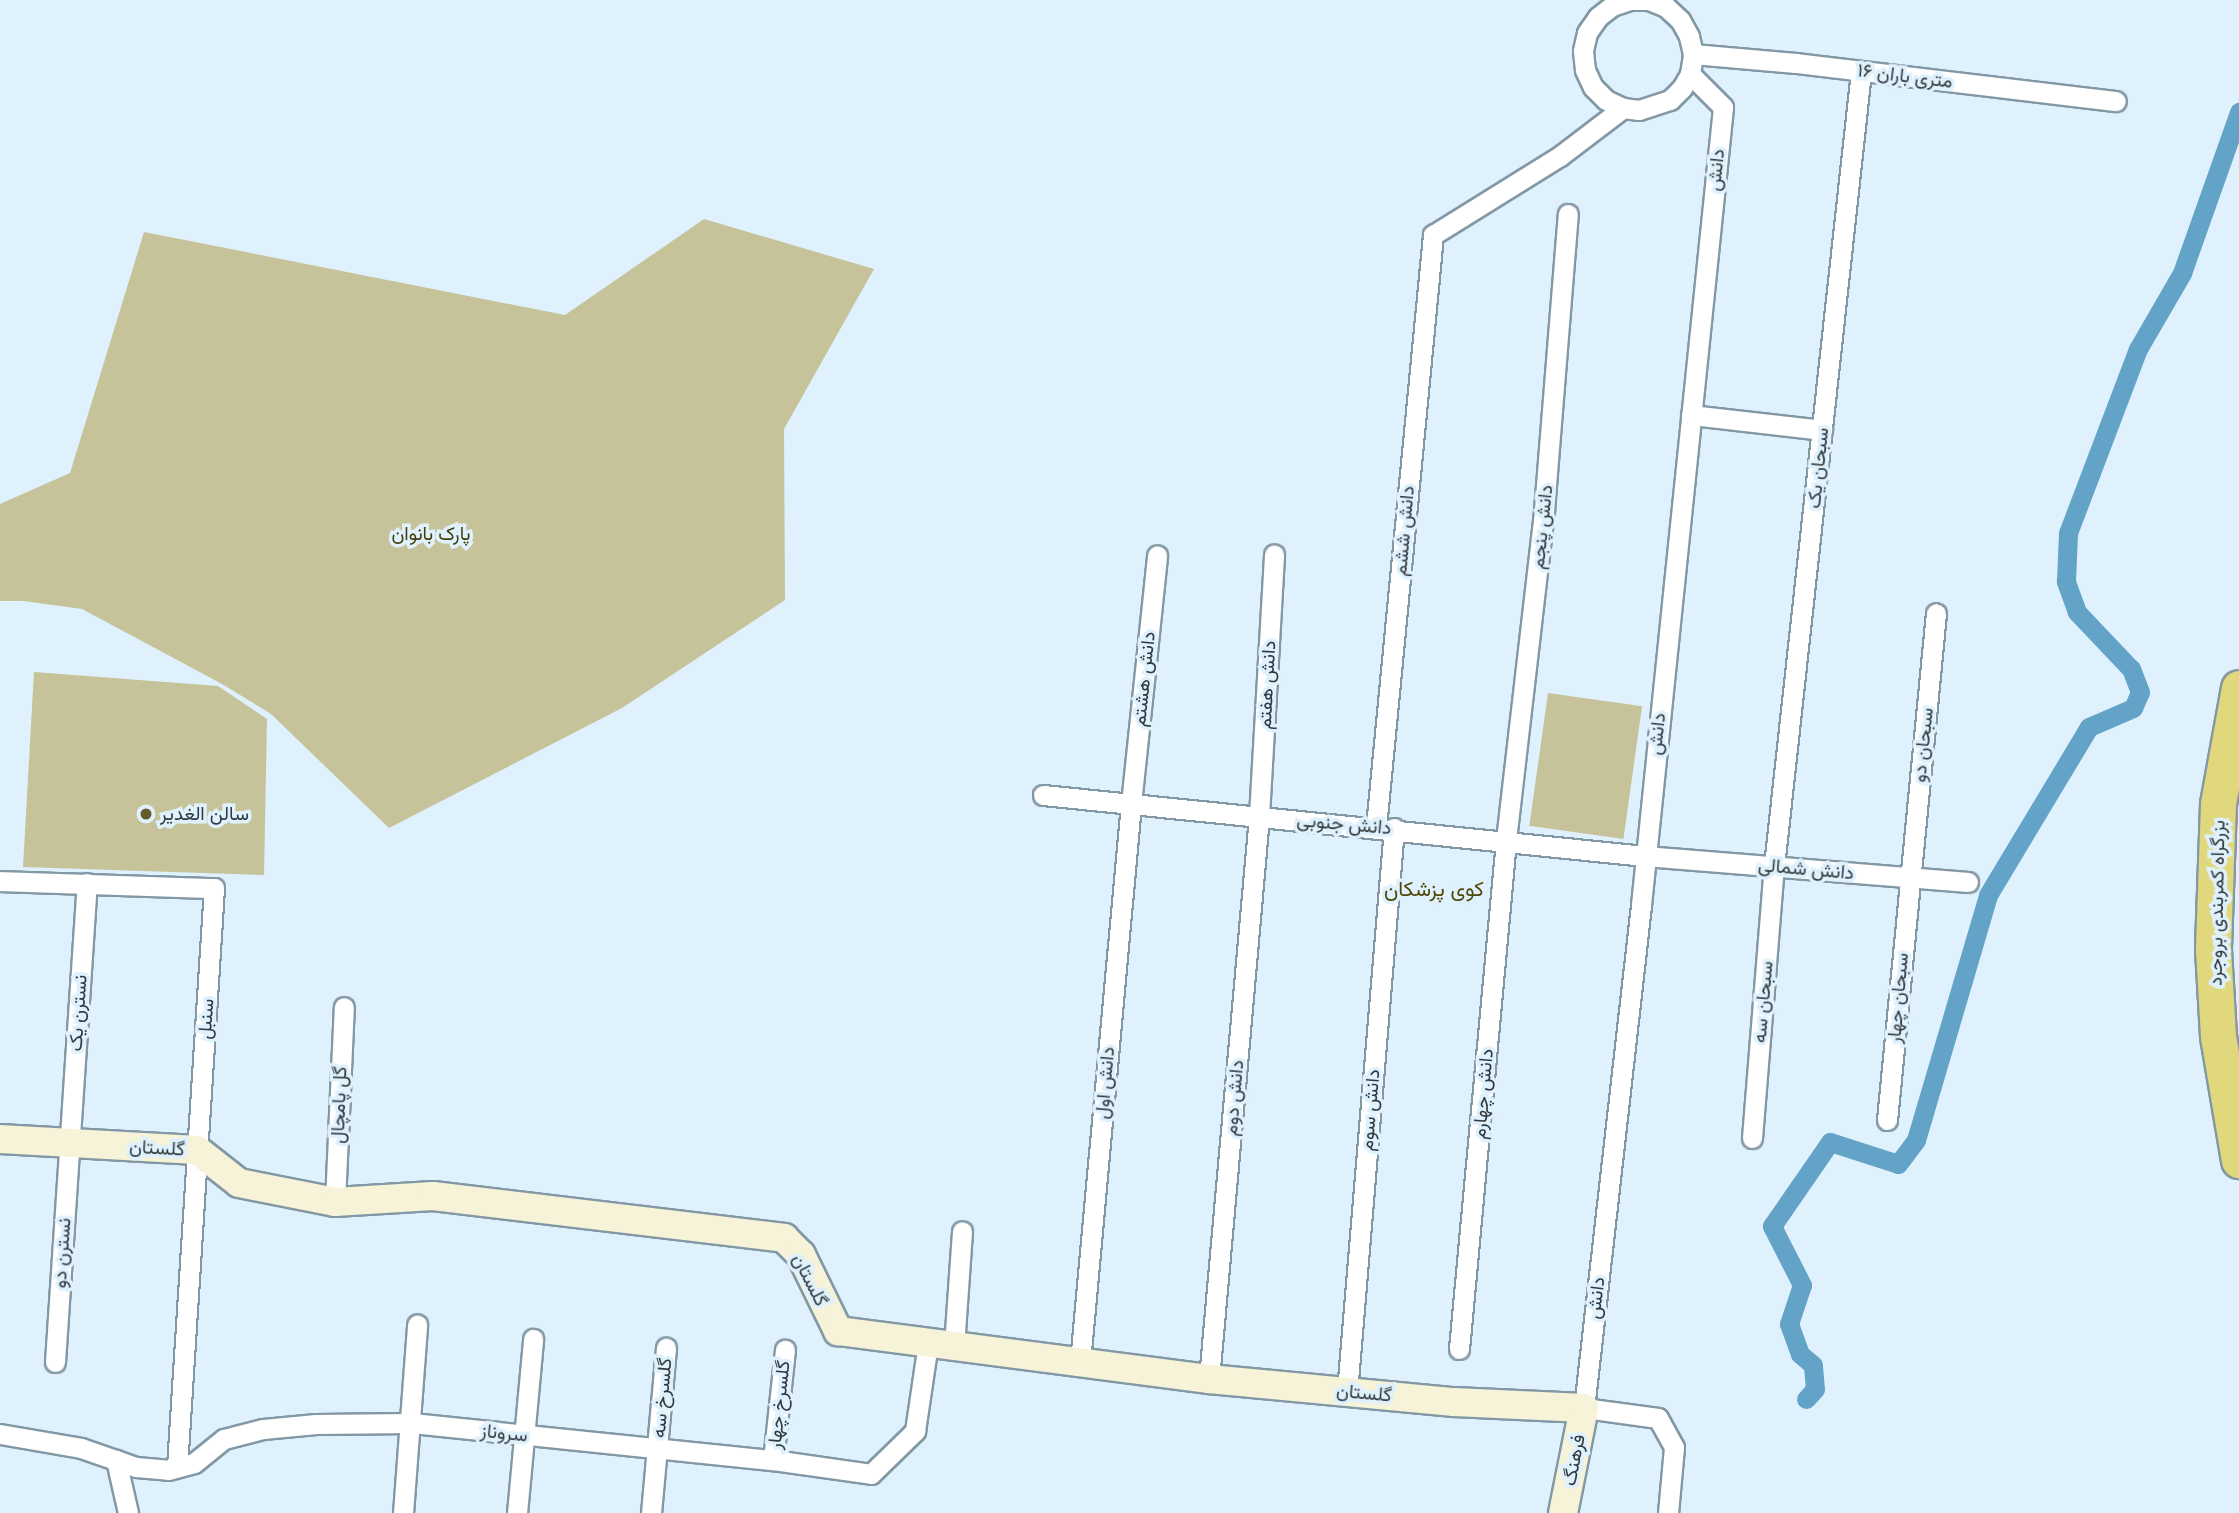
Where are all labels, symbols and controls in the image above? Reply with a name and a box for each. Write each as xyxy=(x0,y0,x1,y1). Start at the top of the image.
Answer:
street label: ۱۶ متری باران xyxy=(1856,59,1954,93)
street label: دانش xyxy=(1702,148,1730,192)
street label: سبحان یک xyxy=(1802,426,1834,510)
street label: دانش پنجم xyxy=(1526,484,1558,570)
street label: دانش ششم xyxy=(1389,485,1419,577)
park label: پارک بانوان xyxy=(391,523,471,545)
street label: دانش هشتم xyxy=(1128,630,1160,728)
street label: دانش هفتم xyxy=(1253,640,1281,730)
street label: سبحان دو xyxy=(1908,707,1938,783)
street label: دانش xyxy=(1643,712,1671,756)
place label: سالن الغدیر xyxy=(160,803,249,825)
marker: سالن الغدیر xyxy=(138,806,154,822)
street label: دانش جنوبی xyxy=(1296,809,1392,839)
street label: بزرگراه کمربندی بروجرد xyxy=(2204,820,2230,986)
street label: دانش شمالی xyxy=(1757,853,1855,885)
district label: کوی پزشکان xyxy=(1384,876,1484,902)
street label: سبحان چهار xyxy=(1883,952,1913,1044)
street label: سبحان سه xyxy=(1748,960,1778,1044)
street label: نسترن یک xyxy=(64,974,92,1052)
street label: سنبل xyxy=(193,998,219,1040)
street label: دانش اول xyxy=(1090,1046,1120,1120)
street label: دانش چهارم xyxy=(1468,1048,1498,1140)
street label: دانش دوم xyxy=(1219,1059,1249,1137)
street label: گل پامچال xyxy=(326,1066,352,1144)
street label: دانش سوم xyxy=(1355,1068,1385,1152)
street label: گلستان xyxy=(129,1135,185,1161)
street label: نسترن دو xyxy=(48,1217,76,1289)
street label: گلستان xyxy=(787,1250,833,1310)
street label: دانش xyxy=(1582,1276,1610,1320)
street label: گلسرخ سه xyxy=(647,1357,677,1439)
street label: گلسرخ چهار xyxy=(763,1359,795,1451)
street label: گلستان xyxy=(1335,1379,1393,1407)
street label: سروناز xyxy=(479,1419,529,1447)
street label: فرهنگ xyxy=(1558,1432,1590,1488)

